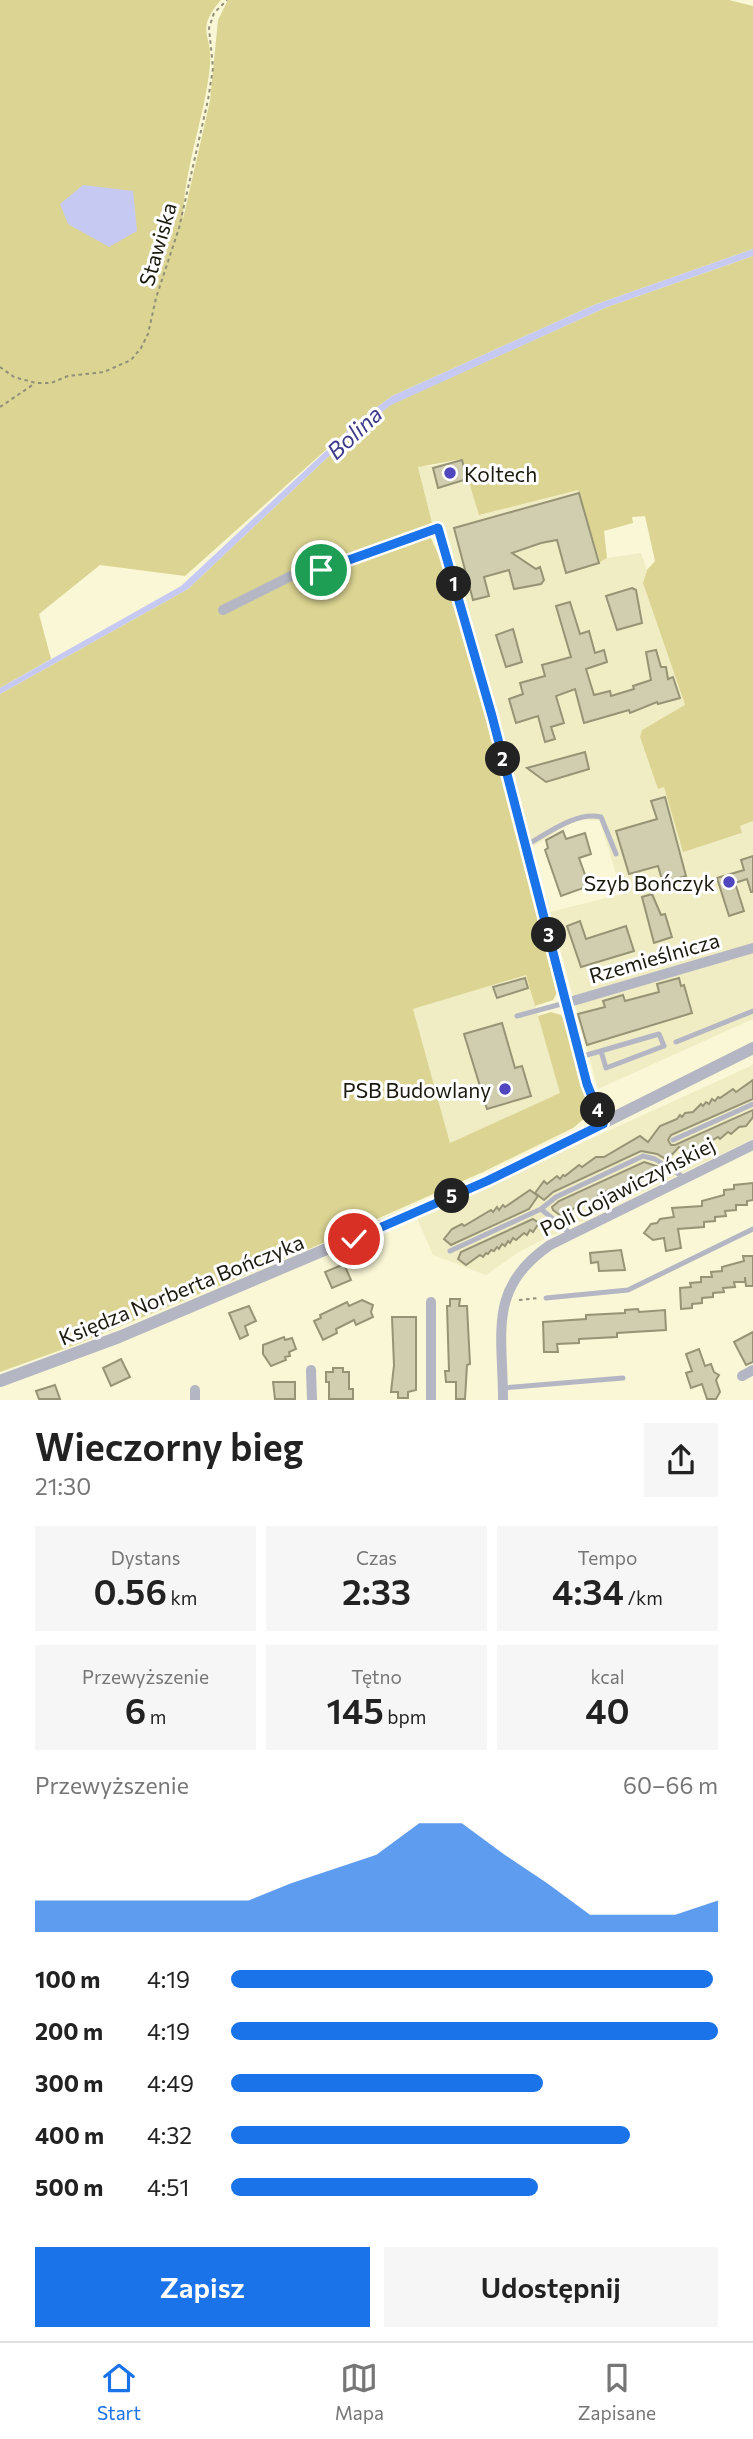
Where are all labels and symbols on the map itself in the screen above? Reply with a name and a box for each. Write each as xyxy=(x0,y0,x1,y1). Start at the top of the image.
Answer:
street label: Stawiska xyxy=(133,199,181,289)
water label: Bolina xyxy=(320,399,388,465)
place label: Koltech xyxy=(464,461,537,486)
marker: Koltech xyxy=(442,465,458,481)
pin xyxy=(291,540,351,600)
pin: 1 xyxy=(436,566,472,602)
pin: 2 xyxy=(486,742,520,776)
place label: Szyb Bończyk xyxy=(584,870,715,895)
marker: Szyb Bończyk xyxy=(721,874,737,890)
pin: 3 xyxy=(532,918,566,953)
street label: Rzemieślnicza xyxy=(586,926,722,988)
place label: PSB Budowlany xyxy=(343,1077,491,1102)
marker: PSB Budowlany xyxy=(497,1081,513,1097)
pin: 4 xyxy=(580,1092,616,1128)
street label: Poli Gojawiczyńskiej xyxy=(535,1131,719,1241)
pin: 5 xyxy=(434,1178,470,1214)
pin xyxy=(324,1209,384,1269)
street label: Księdza Norberta Bończyka xyxy=(55,1228,307,1350)

